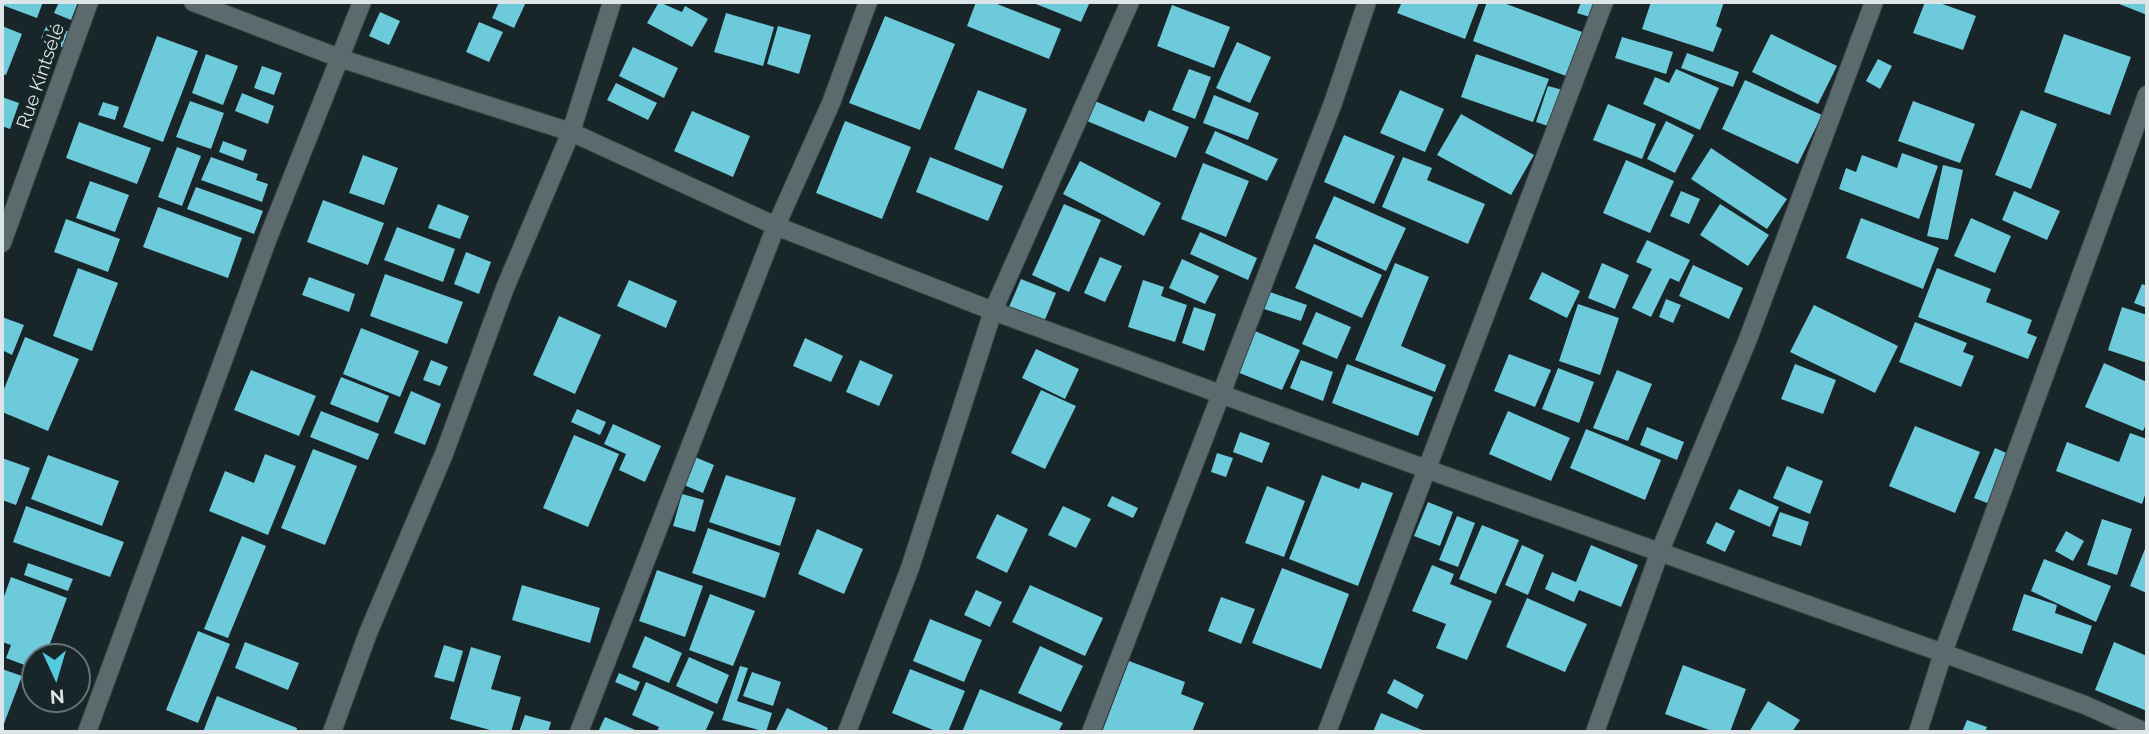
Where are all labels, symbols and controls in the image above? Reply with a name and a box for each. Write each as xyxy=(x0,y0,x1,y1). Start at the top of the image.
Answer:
street label: Rue Kintsélé xyxy=(12,20,70,132)
north arrow xyxy=(21,643,91,713)
text: N xyxy=(49,685,65,708)

